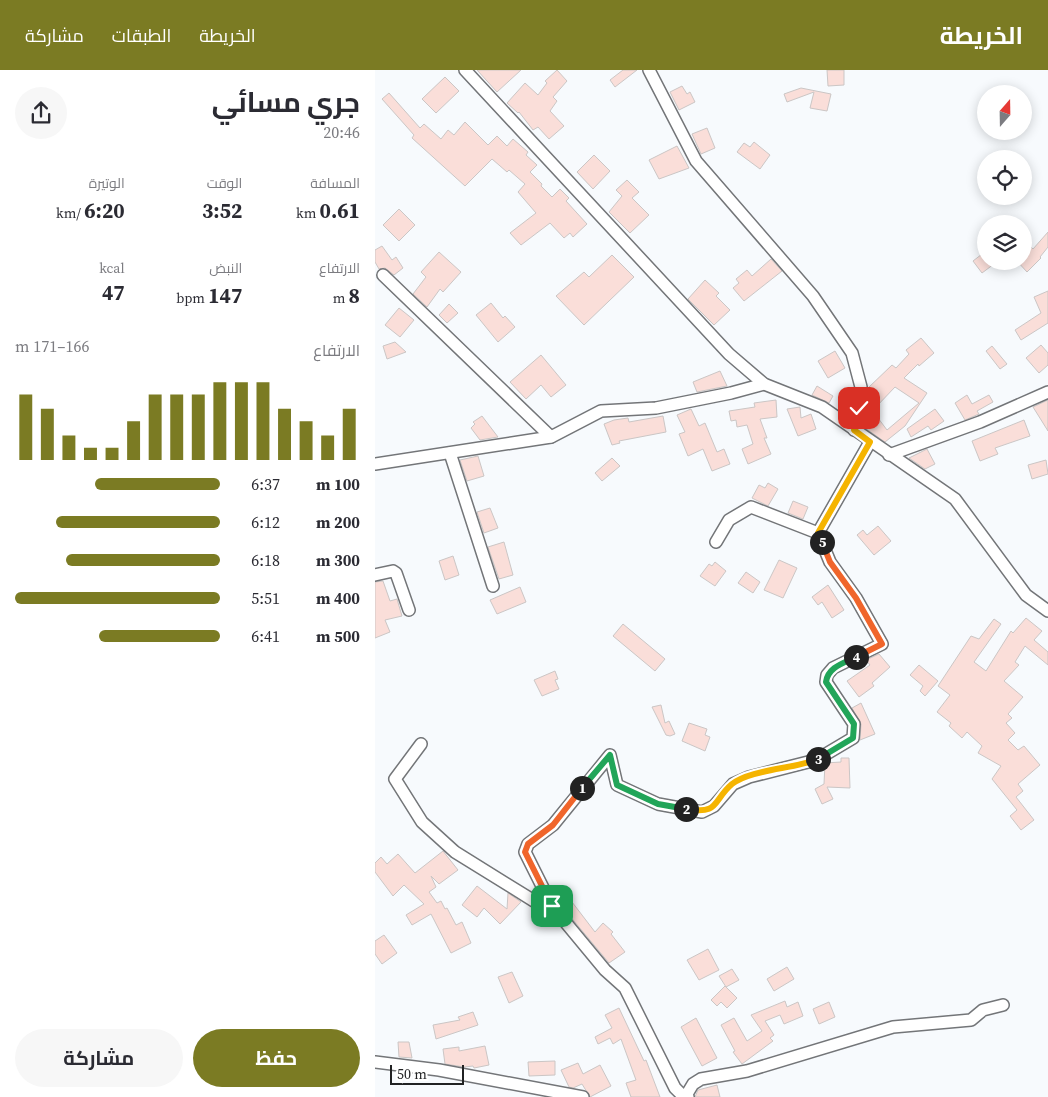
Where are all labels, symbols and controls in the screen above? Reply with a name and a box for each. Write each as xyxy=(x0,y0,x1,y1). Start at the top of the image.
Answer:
text: الخريطة xyxy=(940,19,1023,52)
text: مشاركة xyxy=(25,23,84,48)
text: الطبقات xyxy=(112,23,171,48)
text: الخريطة xyxy=(199,23,256,48)
text: جري مسائي xyxy=(212,83,360,121)
north arrow xyxy=(977,85,1033,140)
map controls xyxy=(977,85,1032,270)
button: share xyxy=(15,87,67,139)
text: 20:46 xyxy=(323,121,360,143)
button: locate xyxy=(977,150,1032,205)
text: الوتيرة xyxy=(89,173,125,193)
text: الوقت xyxy=(207,173,242,193)
text: المسافة xyxy=(310,173,360,193)
text: 6:20 xyxy=(84,196,125,225)
text: 3:52 xyxy=(202,196,242,225)
text: 0.61 xyxy=(320,196,360,225)
text: /km xyxy=(56,203,84,223)
text: km xyxy=(296,203,320,223)
button: layers xyxy=(977,215,1032,270)
text: kcal xyxy=(99,258,125,278)
text: النبض xyxy=(209,258,242,278)
text: الارتفاع xyxy=(319,258,360,278)
text: 47 xyxy=(102,278,125,307)
text: 147 xyxy=(208,281,242,310)
text: 8 xyxy=(349,281,360,310)
text: bpm xyxy=(176,288,208,308)
text: m xyxy=(333,288,349,308)
text: 166–171 m xyxy=(15,335,89,357)
text: الارتفاع xyxy=(313,339,360,361)
pin xyxy=(838,387,880,429)
icon: check xyxy=(845,394,873,422)
text: 6:37 xyxy=(251,473,280,495)
text: 100 m xyxy=(316,473,360,495)
text: 6:12 xyxy=(251,511,280,533)
text: 200 m xyxy=(316,511,360,533)
pin: 5 xyxy=(809,530,835,554)
text: 5 xyxy=(819,532,826,552)
text: 6:18 xyxy=(251,549,280,571)
text: 300 m xyxy=(316,549,360,571)
text: 5:51 xyxy=(251,587,280,609)
text: 400 m xyxy=(316,587,360,609)
text: 6:41 xyxy=(251,625,280,647)
text: 500 m xyxy=(316,625,360,647)
pin: 4 xyxy=(843,644,869,670)
text: 4 xyxy=(853,647,860,667)
pin: 3 xyxy=(805,746,831,772)
text: 3 xyxy=(815,749,822,769)
pin: 1 xyxy=(569,776,595,800)
text: 1 xyxy=(579,778,586,798)
pin: 2 xyxy=(673,796,699,822)
text: 2 xyxy=(683,799,690,819)
pin xyxy=(531,885,573,927)
icon: arrive xyxy=(538,892,566,920)
button: مشاركة xyxy=(15,1029,183,1087)
button: حفظ xyxy=(193,1029,360,1087)
scale bar xyxy=(390,1062,464,1085)
text: 50 m xyxy=(397,1064,427,1084)

